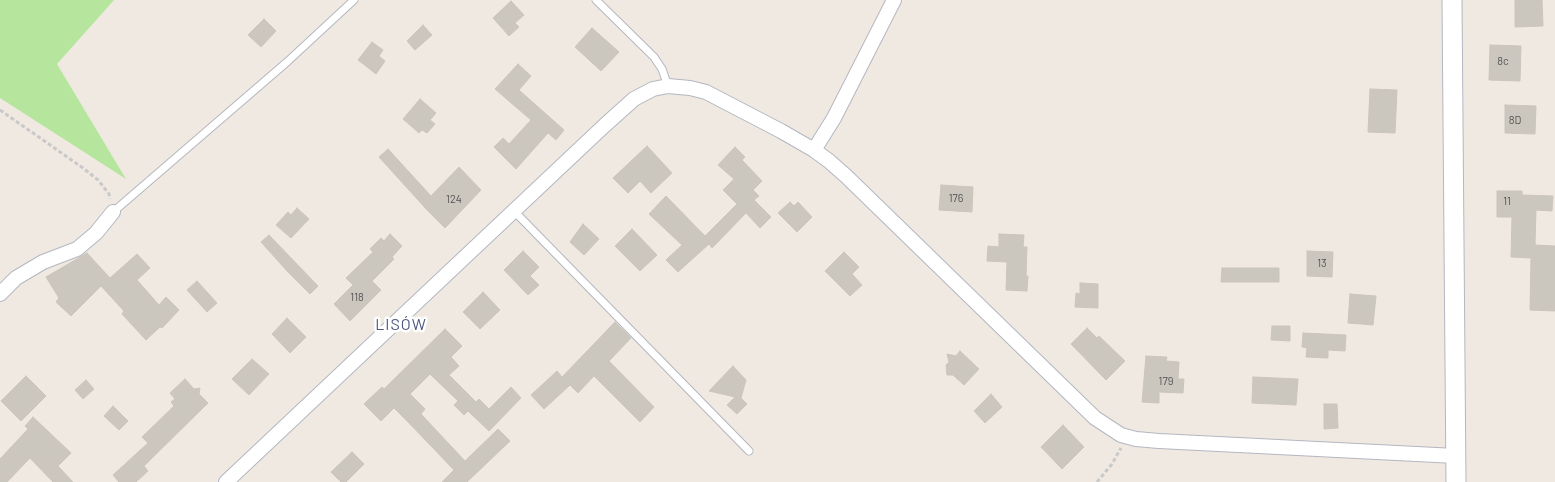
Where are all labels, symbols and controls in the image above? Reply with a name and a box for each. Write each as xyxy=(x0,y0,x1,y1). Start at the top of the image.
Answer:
house number: 8c xyxy=(1497,54,1509,68)
house number: 8D xyxy=(1509,113,1521,127)
house number: 176 xyxy=(949,191,963,205)
house number: 124 xyxy=(446,192,462,206)
house number: 11 xyxy=(1503,194,1511,208)
house number: 13 xyxy=(1317,256,1327,270)
house number: 118 xyxy=(350,290,364,304)
district label: LISÓW xyxy=(375,315,427,335)
house number: 179 xyxy=(1159,374,1173,388)

